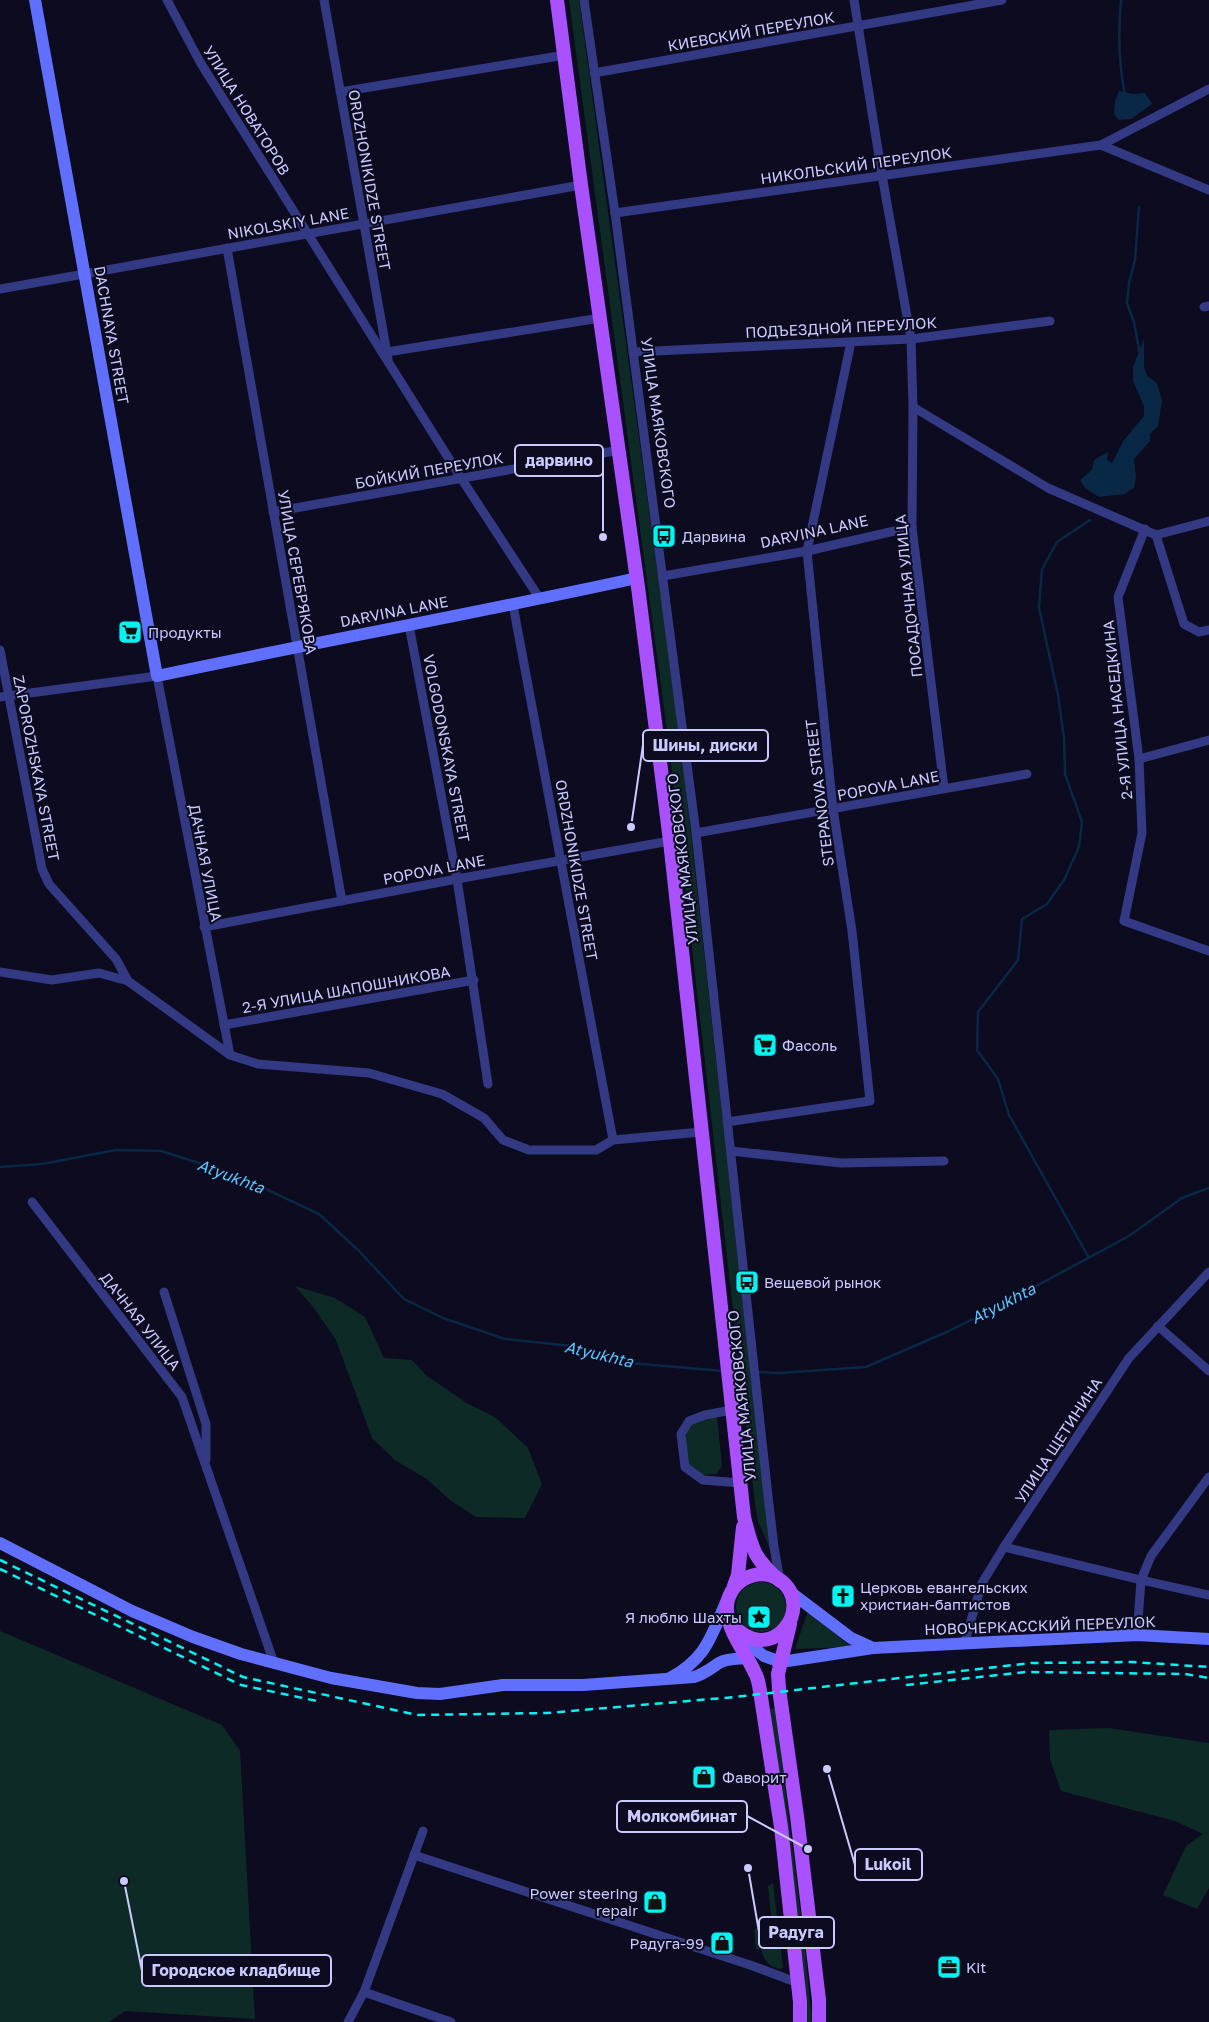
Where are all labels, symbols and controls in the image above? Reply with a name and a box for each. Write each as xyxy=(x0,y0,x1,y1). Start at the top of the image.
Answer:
street label: КИЕВСКИЙ ПЕРЕУЛОК xyxy=(666,7,836,55)
street label: УЛИЦА НОВАТОРОВ xyxy=(200,42,294,178)
street label: ORDZHONIKIDZE STREET xyxy=(345,88,395,272)
street label: НИКОЛЬСКИЙ ПЕРЕУЛОК xyxy=(759,143,953,187)
street label: NIKOLSKIY LANE xyxy=(226,203,350,243)
street label: DACHNAYA STREET xyxy=(91,264,133,406)
street label: ПОДЪЕЗДНОЙ ПЕРЕУЛОК xyxy=(745,313,938,341)
street label: УЛИЦА МАЯКОВСКОГО xyxy=(638,337,680,509)
callout: дарвино xyxy=(515,445,603,476)
street label: БОЙКИЙ ПЕРЕУЛОК xyxy=(353,448,505,492)
text: дарвино xyxy=(525,450,593,470)
street label: УЛИЦА СЕРЕБРЯКОВА xyxy=(275,488,321,656)
street label: DARVINA LANE xyxy=(758,511,870,551)
street label: ПОСАДОЧНАЯ УЛИЦА xyxy=(891,514,925,678)
bus stop icon: Дарвина xyxy=(651,523,677,549)
place label: Дарвина xyxy=(682,527,746,545)
street label: DARVINA LANE xyxy=(338,592,450,630)
supermarket icon: Продукты xyxy=(117,619,143,645)
street label: 2-Я УЛИЦА НАСЕДКИНА xyxy=(1099,619,1135,801)
place label: Продукты xyxy=(148,623,222,641)
street label: VOLGODONSKAYA STREET xyxy=(420,653,474,843)
street label: ZAPOROZHSKAYA STREET xyxy=(10,674,64,862)
street label: STEPANOVA STREET xyxy=(801,718,837,868)
callout: Шины, диски xyxy=(643,730,768,761)
text: Шины, диски xyxy=(653,735,757,755)
street label: POPOVA LANE xyxy=(835,766,941,804)
street label: УЛИЦА МАЯКОВСКОГО xyxy=(663,772,701,946)
street label: ORDZHONIKIDZE STREET xyxy=(552,778,602,962)
street label: ДАЧНАЯ УЛИЦА xyxy=(186,803,226,923)
street label: POPOVA LANE xyxy=(381,850,487,888)
street label: 2-Я УЛИЦА ШАПОШНИКОВА xyxy=(241,962,451,1016)
supermarket icon: Фасоль xyxy=(752,1032,778,1058)
place label: Фасоль xyxy=(782,1036,837,1054)
water label: Atyukhta xyxy=(195,1154,268,1198)
street label: ДАЧНАЯ УЛИЦА xyxy=(97,1268,185,1374)
bus stop icon: Вещевой рынок xyxy=(734,1269,760,1295)
place label: Вещевой рынок xyxy=(764,1273,882,1291)
water label: Atyukhta xyxy=(967,1278,1039,1328)
street label: УЛИЦА МАЯКОВСКОГО xyxy=(723,1309,759,1483)
water label: Atyukhta xyxy=(563,1336,636,1372)
street label: УЛИЦА ЩЕТИНИНА xyxy=(1011,1374,1105,1506)
place label: Церковь евангельских христиан-баптистов xyxy=(860,1578,1028,1613)
church icon: Церковь евангельских христиан-баптистов xyxy=(830,1583,856,1609)
place icon: Я люблю Шахты xyxy=(746,1604,772,1630)
place label: Я люблю Шахты xyxy=(625,1608,742,1626)
street label: НОВОЧЕРКАССКИЙ ПЕРЕУЛОК xyxy=(924,1612,1157,1638)
shop icon: Фаворит xyxy=(691,1764,717,1790)
place label: Фаворит xyxy=(722,1768,787,1786)
callout: Молкомбинат xyxy=(617,1801,747,1832)
text: Молкомбинат xyxy=(627,1806,737,1826)
callout: Lukoil xyxy=(855,1849,922,1880)
text: Lukoil xyxy=(865,1854,912,1874)
place label: Power steering repair xyxy=(530,1884,638,1919)
shop icon: Power steering repair xyxy=(642,1889,668,1915)
callout: Радуга xyxy=(759,1917,834,1948)
text: Радуга xyxy=(768,1922,824,1942)
shop icon: Радуга-99 xyxy=(709,1930,735,1956)
place label: Радуга-99 xyxy=(629,1934,704,1952)
office icon: Kit xyxy=(936,1954,962,1980)
callout: Городское кладбище xyxy=(142,1955,331,1986)
place label: Kit xyxy=(966,1958,986,1976)
text: Городское кладбище xyxy=(152,1960,320,1980)

